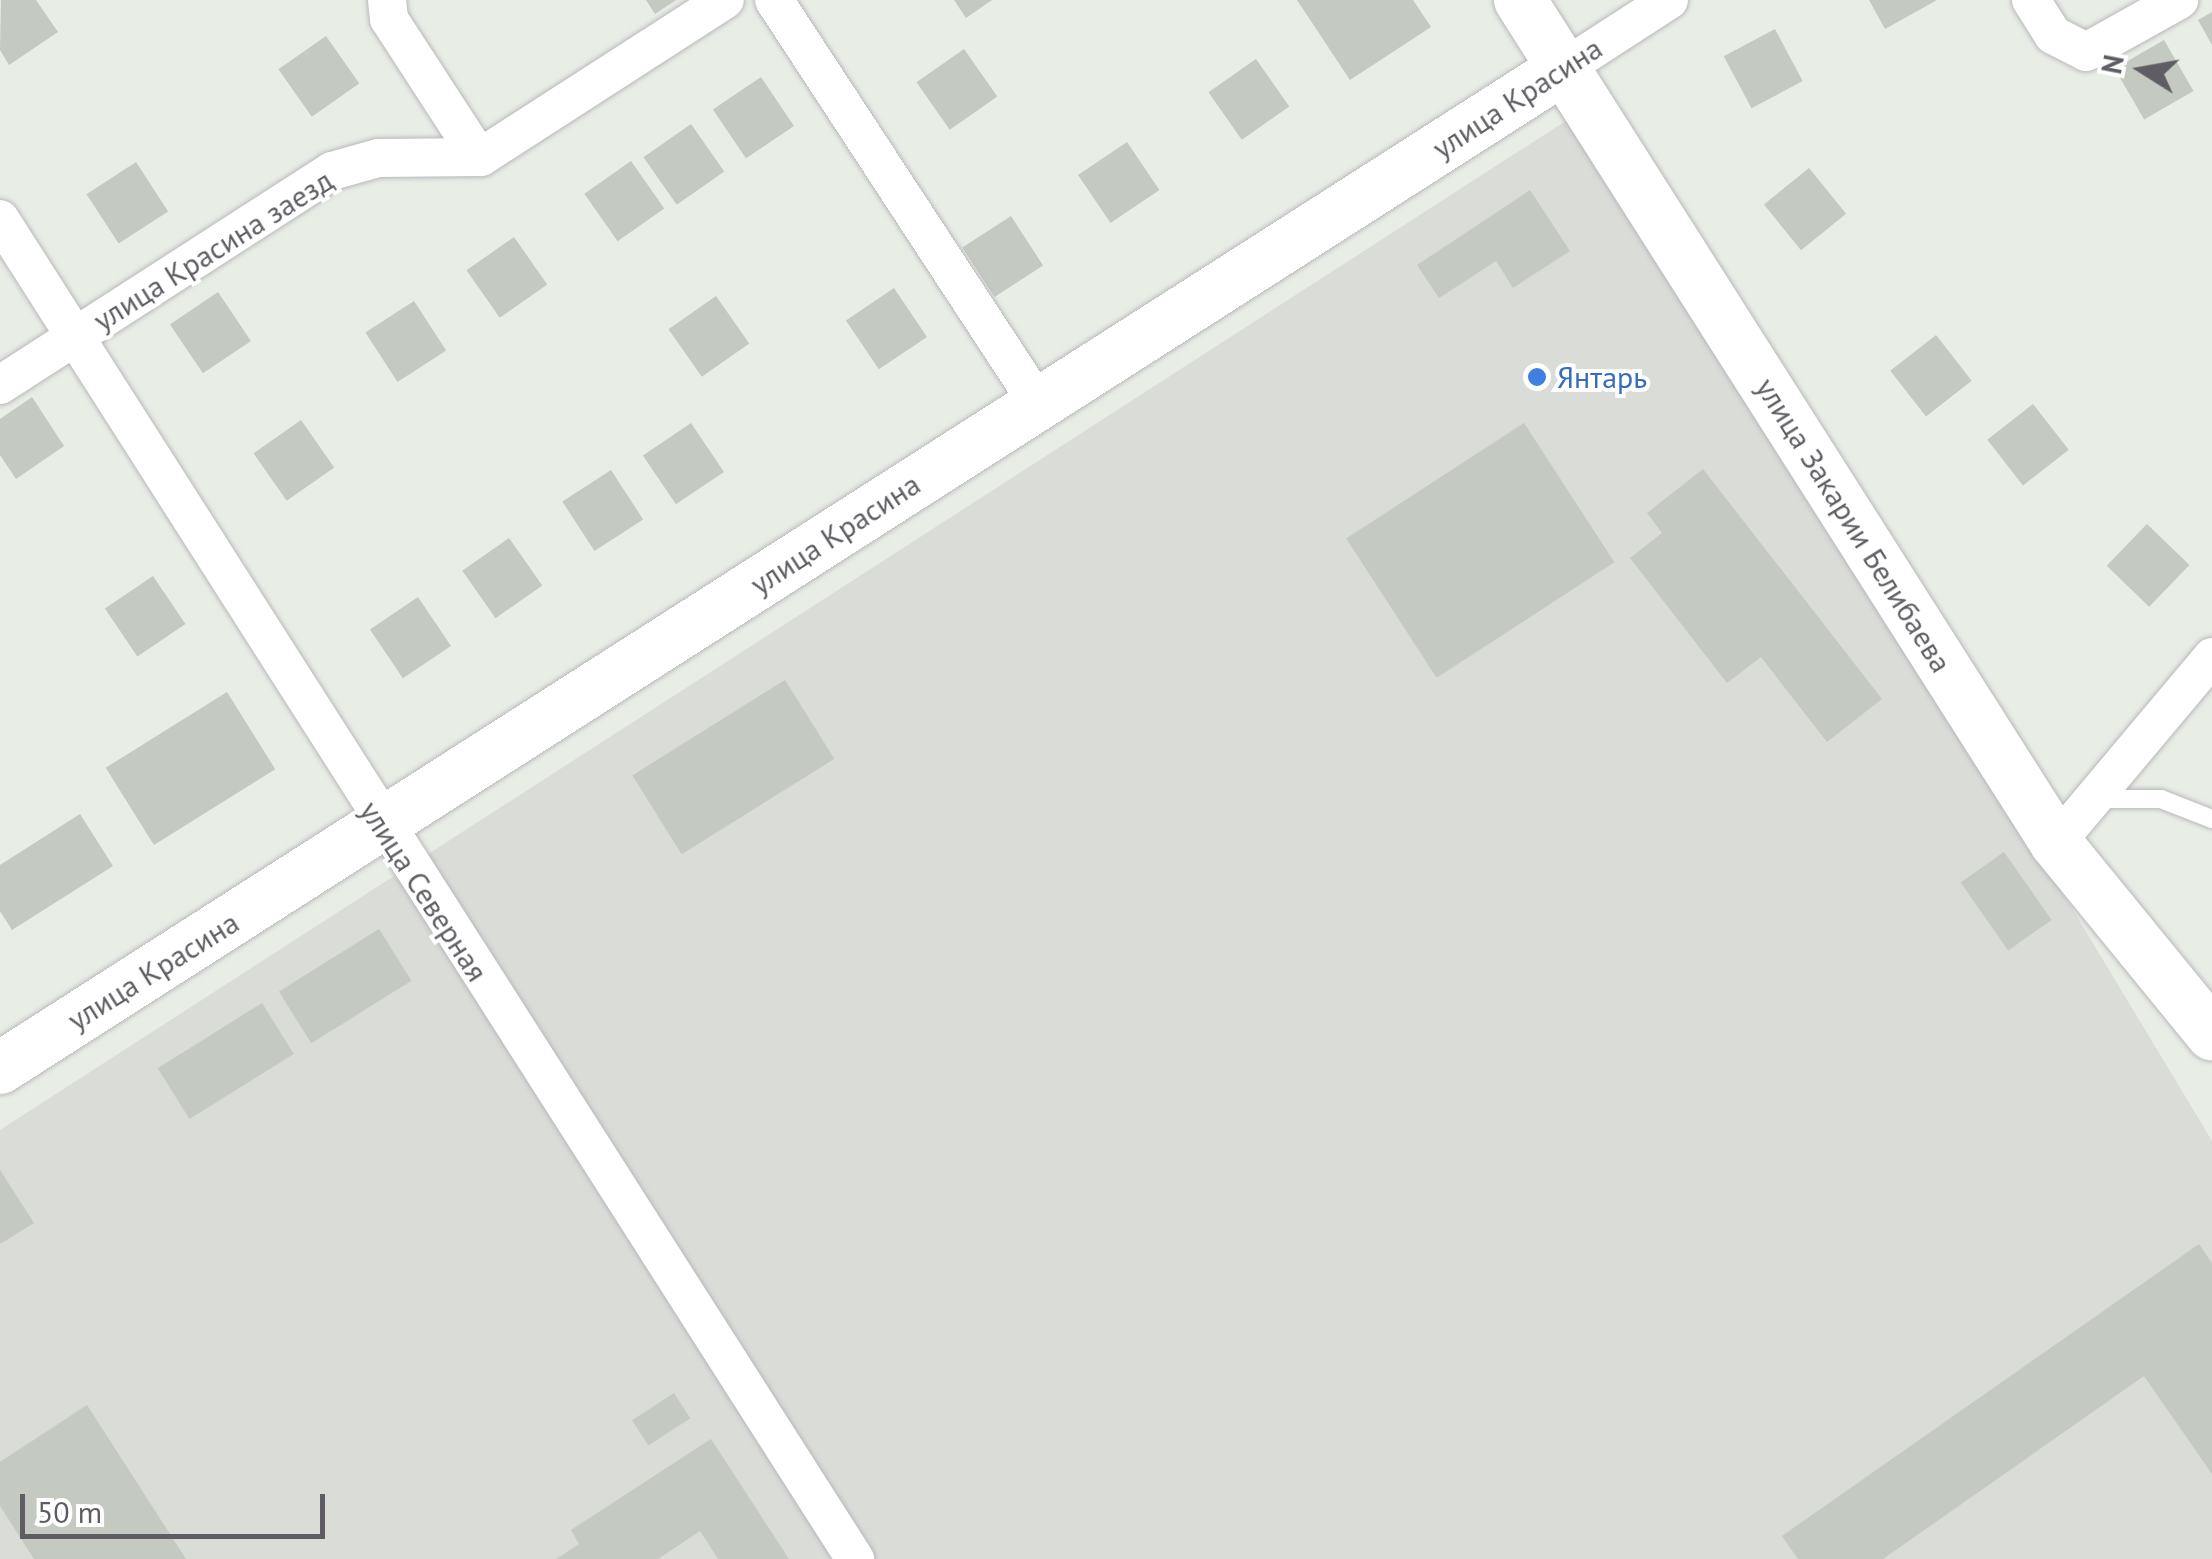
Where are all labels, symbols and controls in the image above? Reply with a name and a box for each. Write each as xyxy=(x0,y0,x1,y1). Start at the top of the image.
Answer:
north arrow xyxy=(2092,20,2192,120)
street label: улица Красина xyxy=(1426,30,1608,166)
text: N xyxy=(2092,52,2132,77)
street label: улица Красина заезд xyxy=(87,162,339,338)
place label: Янтарь xyxy=(1557,359,1647,395)
marker: Янтарь xyxy=(1526,366,1548,388)
street label: улица Закарии Белибаева xyxy=(1749,371,1959,679)
street label: улица Красина xyxy=(744,466,926,602)
street label: улица Северная xyxy=(352,794,496,988)
street label: улица Красина xyxy=(61,904,245,1038)
scale bar xyxy=(25,1474,330,1536)
text: 50 m xyxy=(37,1492,102,1531)

